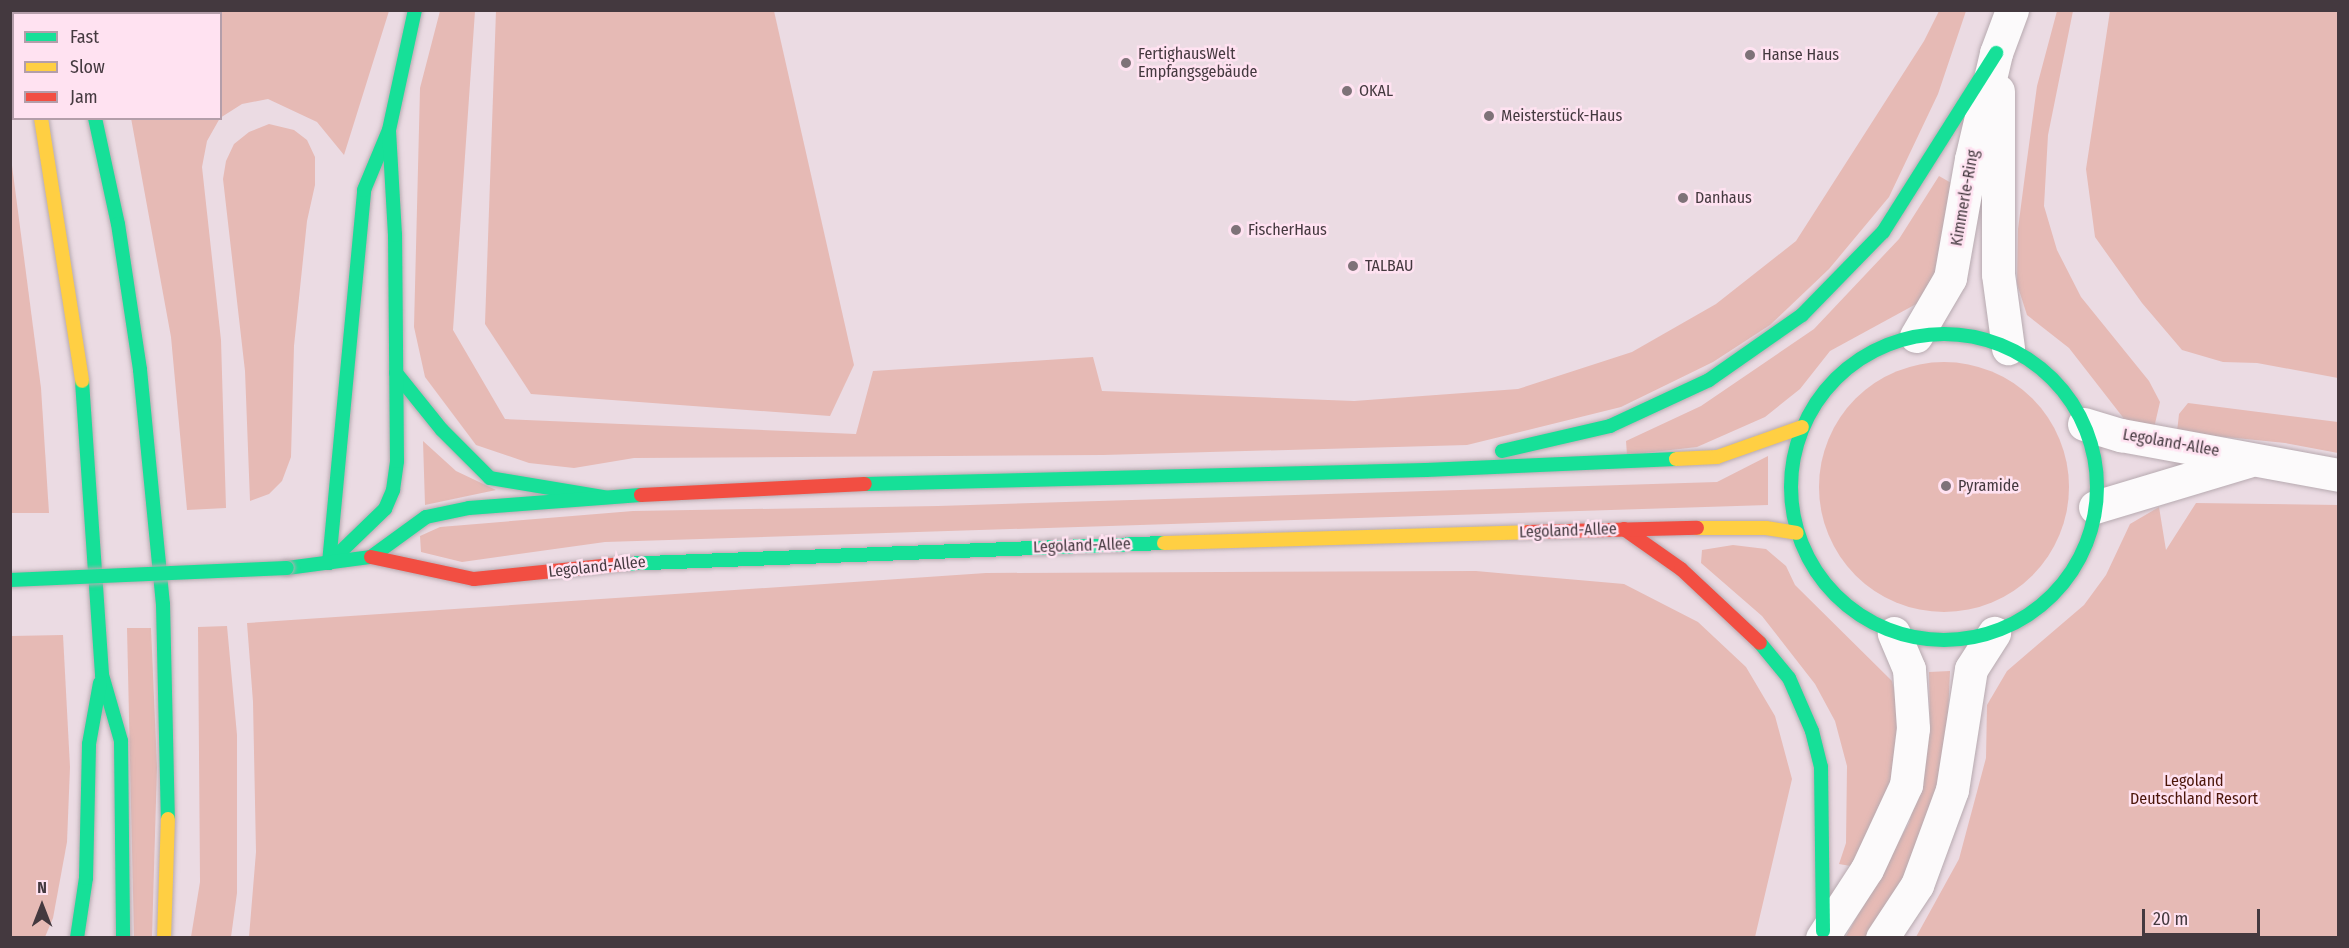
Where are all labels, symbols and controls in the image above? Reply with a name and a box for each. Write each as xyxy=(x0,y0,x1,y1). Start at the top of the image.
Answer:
legend xyxy=(12,12,222,120)
text: Fast xyxy=(70,26,99,48)
place label: FertighausWelt Empfangsgebäude xyxy=(1138,44,1257,82)
place label: Hanse Haus xyxy=(1762,45,1839,65)
marker: Hanse Haus xyxy=(1743,48,1757,62)
text: Slow xyxy=(70,56,105,78)
marker: FertighausWelt Empfangsgebäude xyxy=(1119,56,1133,70)
place label: OKAL xyxy=(1359,81,1393,101)
marker: OKAL xyxy=(1340,84,1354,98)
text: Jam xyxy=(70,86,98,108)
place label: Meisterstück-Haus xyxy=(1501,106,1622,126)
marker: Meisterstück-Haus xyxy=(1482,109,1496,123)
street label: Kimmerle-Ring xyxy=(1947,148,1983,248)
place label: Danhaus xyxy=(1695,188,1752,208)
marker: Danhaus xyxy=(1676,191,1690,205)
place label: FischerHaus xyxy=(1248,220,1327,240)
marker: FischerHaus xyxy=(1229,223,1243,237)
place label: TALBAU xyxy=(1365,256,1413,276)
marker: TALBAU xyxy=(1346,259,1360,273)
street label: Legoland-Allee xyxy=(2121,425,2221,461)
place label: Pyramide xyxy=(1958,476,2019,496)
marker: Pyramide xyxy=(1939,479,1953,493)
street label: Legoland-Allee xyxy=(1519,520,1617,542)
street label: Legoland-Allee xyxy=(1033,535,1131,557)
street label: Legoland-Allee xyxy=(547,552,647,582)
park label: Legoland Deutschland Resort xyxy=(2130,771,2258,809)
north arrow xyxy=(12,876,72,936)
text: N xyxy=(37,878,47,897)
scale bar xyxy=(2145,897,2264,935)
text: 20 m xyxy=(2153,908,2188,930)

